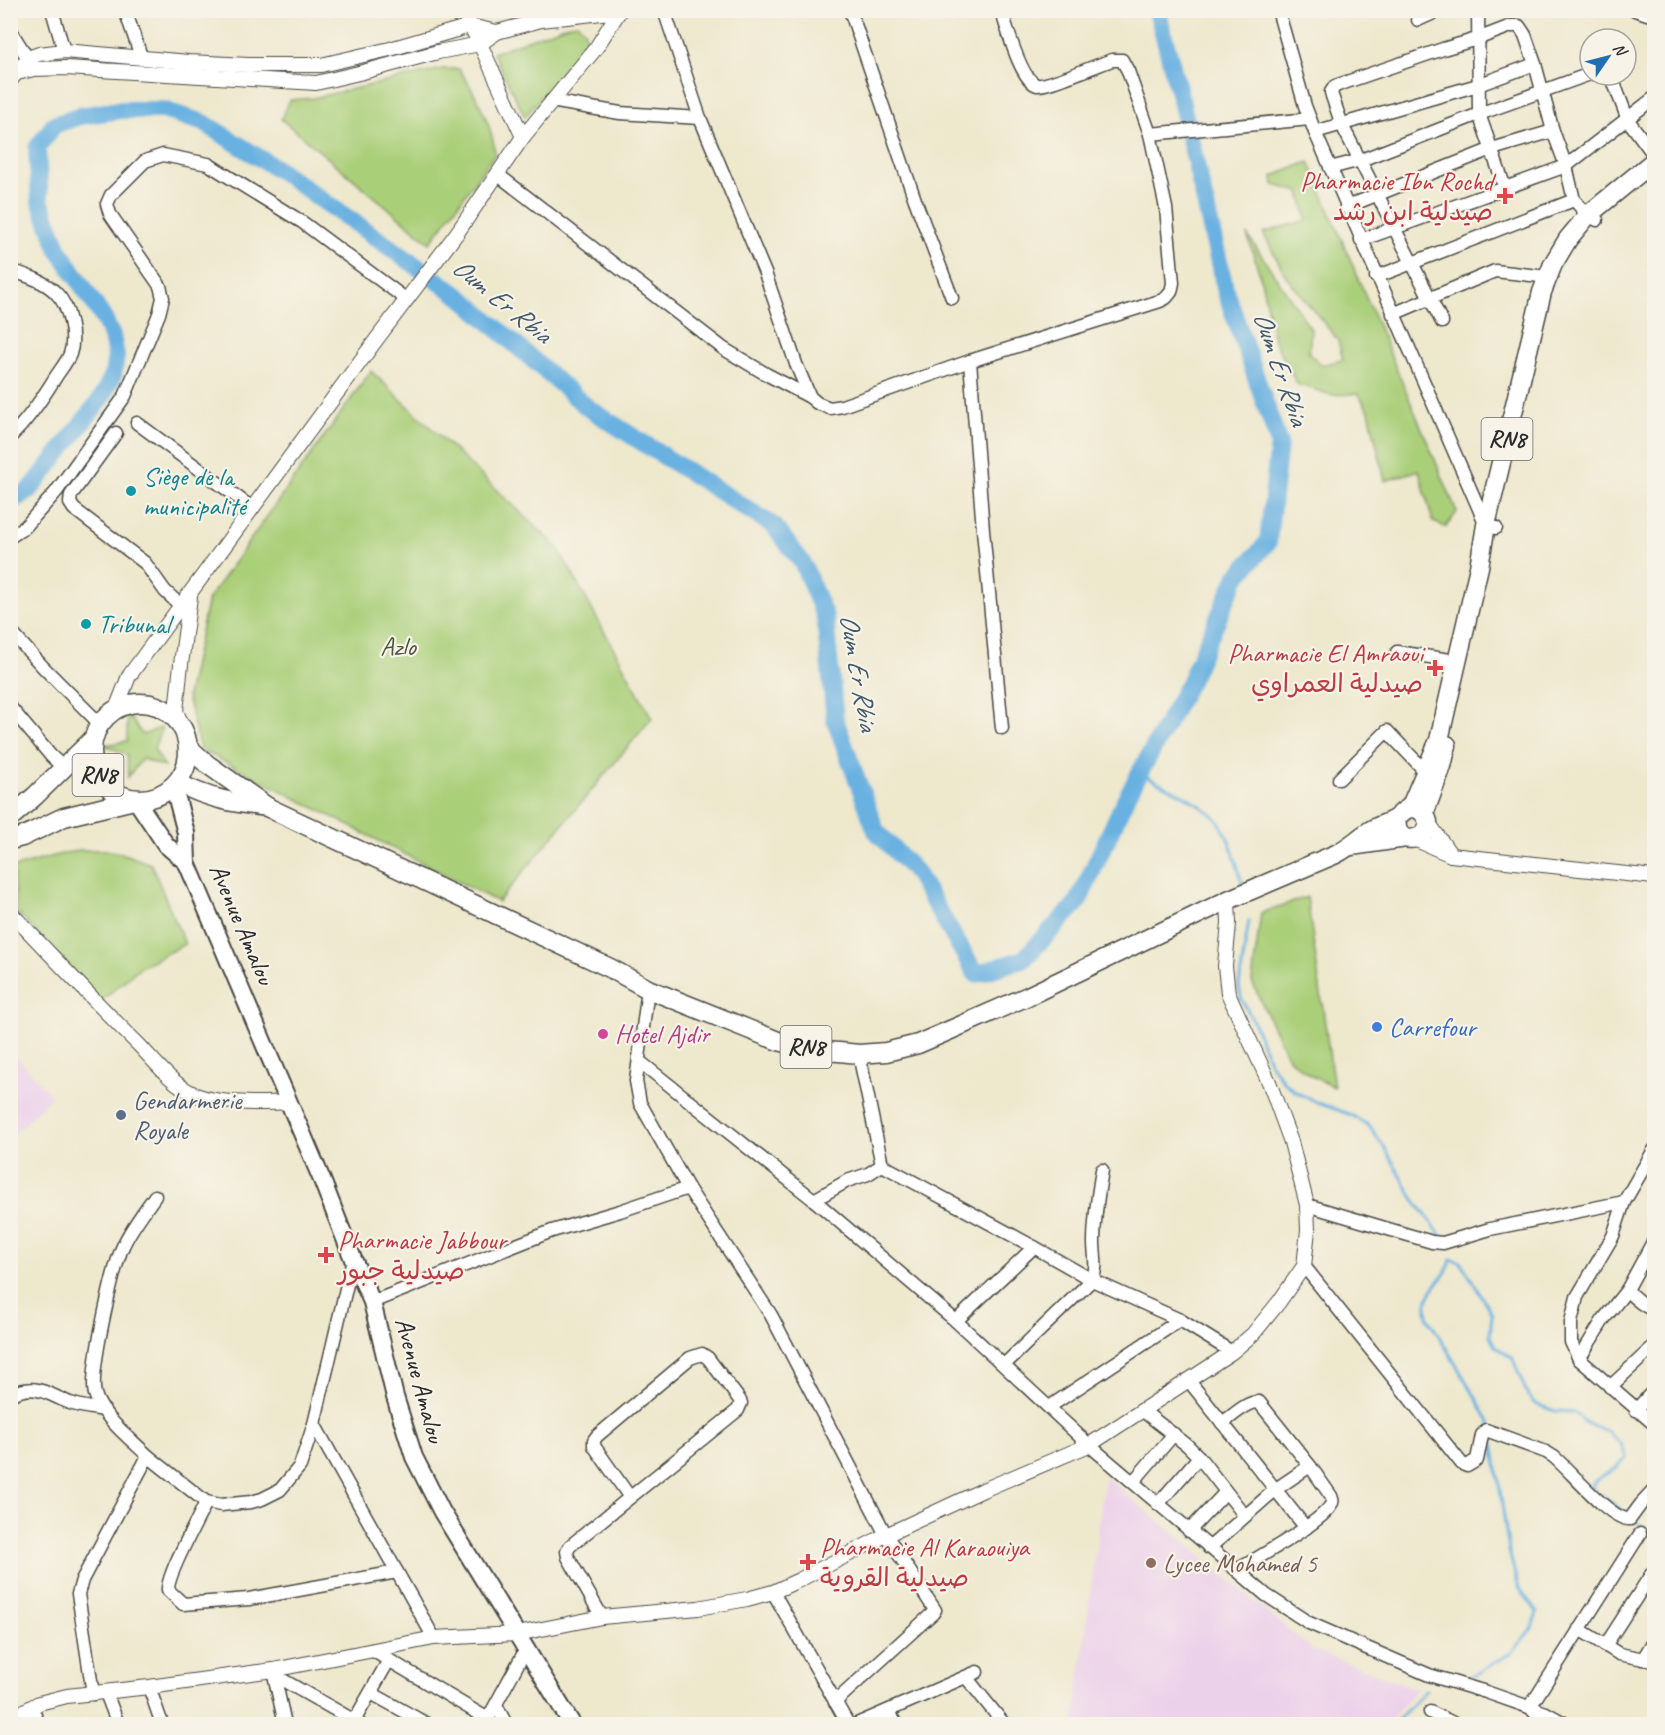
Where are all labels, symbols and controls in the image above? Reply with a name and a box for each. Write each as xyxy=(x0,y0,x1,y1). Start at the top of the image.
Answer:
north arrow xyxy=(1578,27,1638,87)
text: N xyxy=(1608,39,1632,61)
place label: Pharmacie Ibn Rochd صيدلية ابن رشد xyxy=(1300,165,1497,228)
marker: Pharmacie Ibn Rochd صيدلية ابن رشد xyxy=(1498,189,1512,203)
water label: Oum Er Rbia xyxy=(445,250,560,352)
water label: Oum Er Rbia xyxy=(1246,307,1317,431)
road number: RN8 xyxy=(1482,418,1532,460)
place label: Siège de la municipalité xyxy=(143,460,249,523)
marker: Siège de la municipalité xyxy=(124,484,138,498)
place label: Tribunal xyxy=(98,608,174,641)
water label: Oum Er Rbia xyxy=(832,611,886,735)
marker: Tribunal xyxy=(79,617,93,631)
park label: Azlo xyxy=(380,630,417,663)
place label: Pharmacie El Amraoui صيدلية العمراوي xyxy=(1228,637,1426,702)
marker: Pharmacie El Amraoui صيدلية العمراوي xyxy=(1428,661,1442,675)
road number: RN8 xyxy=(72,754,124,796)
street label: Avenue Amalou xyxy=(202,859,283,991)
place label: Carrefour xyxy=(1389,1011,1478,1044)
place label: Hotel Ajdir xyxy=(615,1018,711,1051)
marker: Carrefour xyxy=(1370,1020,1384,1034)
road number: RN8 xyxy=(780,1026,832,1068)
marker: Hotel Ajdir xyxy=(596,1027,610,1041)
place label: Gendarmerie Royale xyxy=(133,1084,243,1147)
marker: Gendarmerie Royale xyxy=(114,1108,128,1122)
place label: Pharmacie Jabbour صيدلية جبور xyxy=(336,1224,509,1287)
marker: Pharmacie Jabbour صيدلية جبور xyxy=(319,1248,333,1262)
street label: Avenue Amalou xyxy=(387,1314,453,1448)
place label: Pharmacie Al Karaouiya صيدلية القروية xyxy=(820,1531,1031,1594)
place label: Lycee Mohamed 5 xyxy=(1163,1547,1318,1580)
marker: Pharmacie Al Karaouiya صيدلية القروية xyxy=(801,1555,815,1569)
marker: Lycee Mohamed 5 xyxy=(1144,1556,1158,1570)

